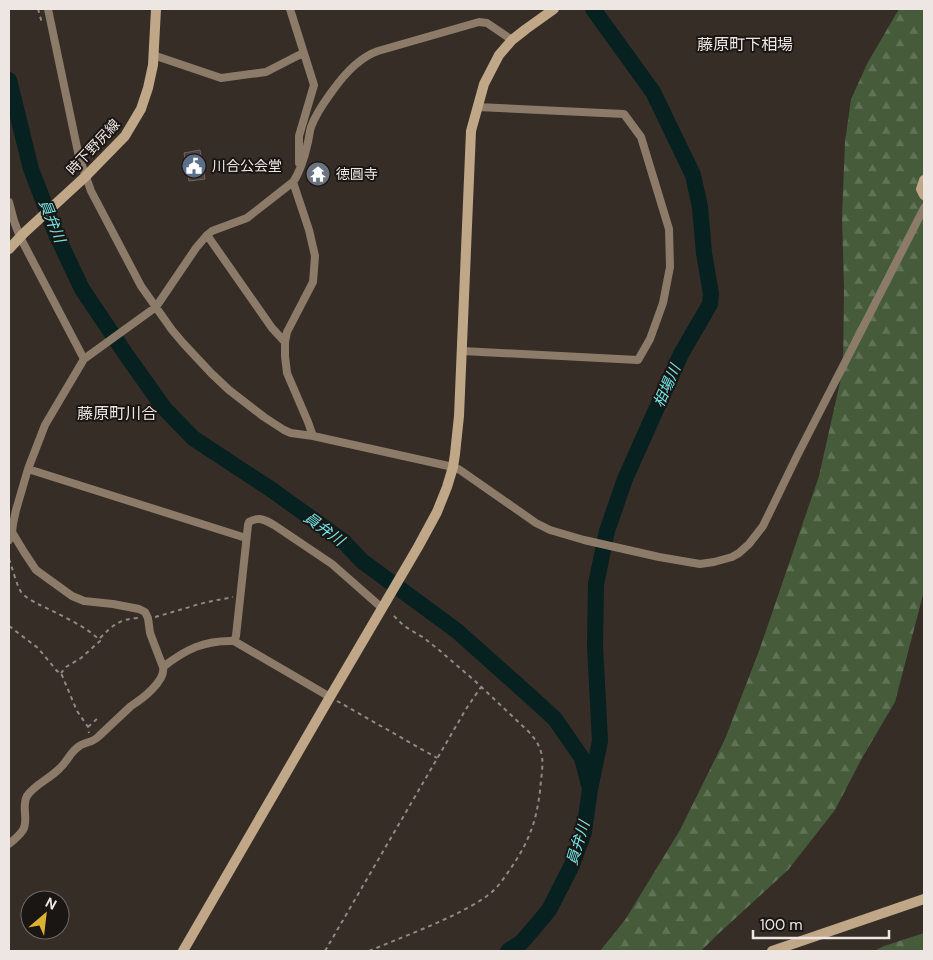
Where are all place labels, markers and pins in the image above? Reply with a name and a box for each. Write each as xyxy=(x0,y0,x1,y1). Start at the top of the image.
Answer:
public building icon: 川合公会堂 xyxy=(181,153,207,179)
place label: 川合公会堂 xyxy=(212,157,282,175)
temple icon: 徳圓寺 xyxy=(305,161,331,187)
place label: 徳圓寺 xyxy=(336,165,378,183)

